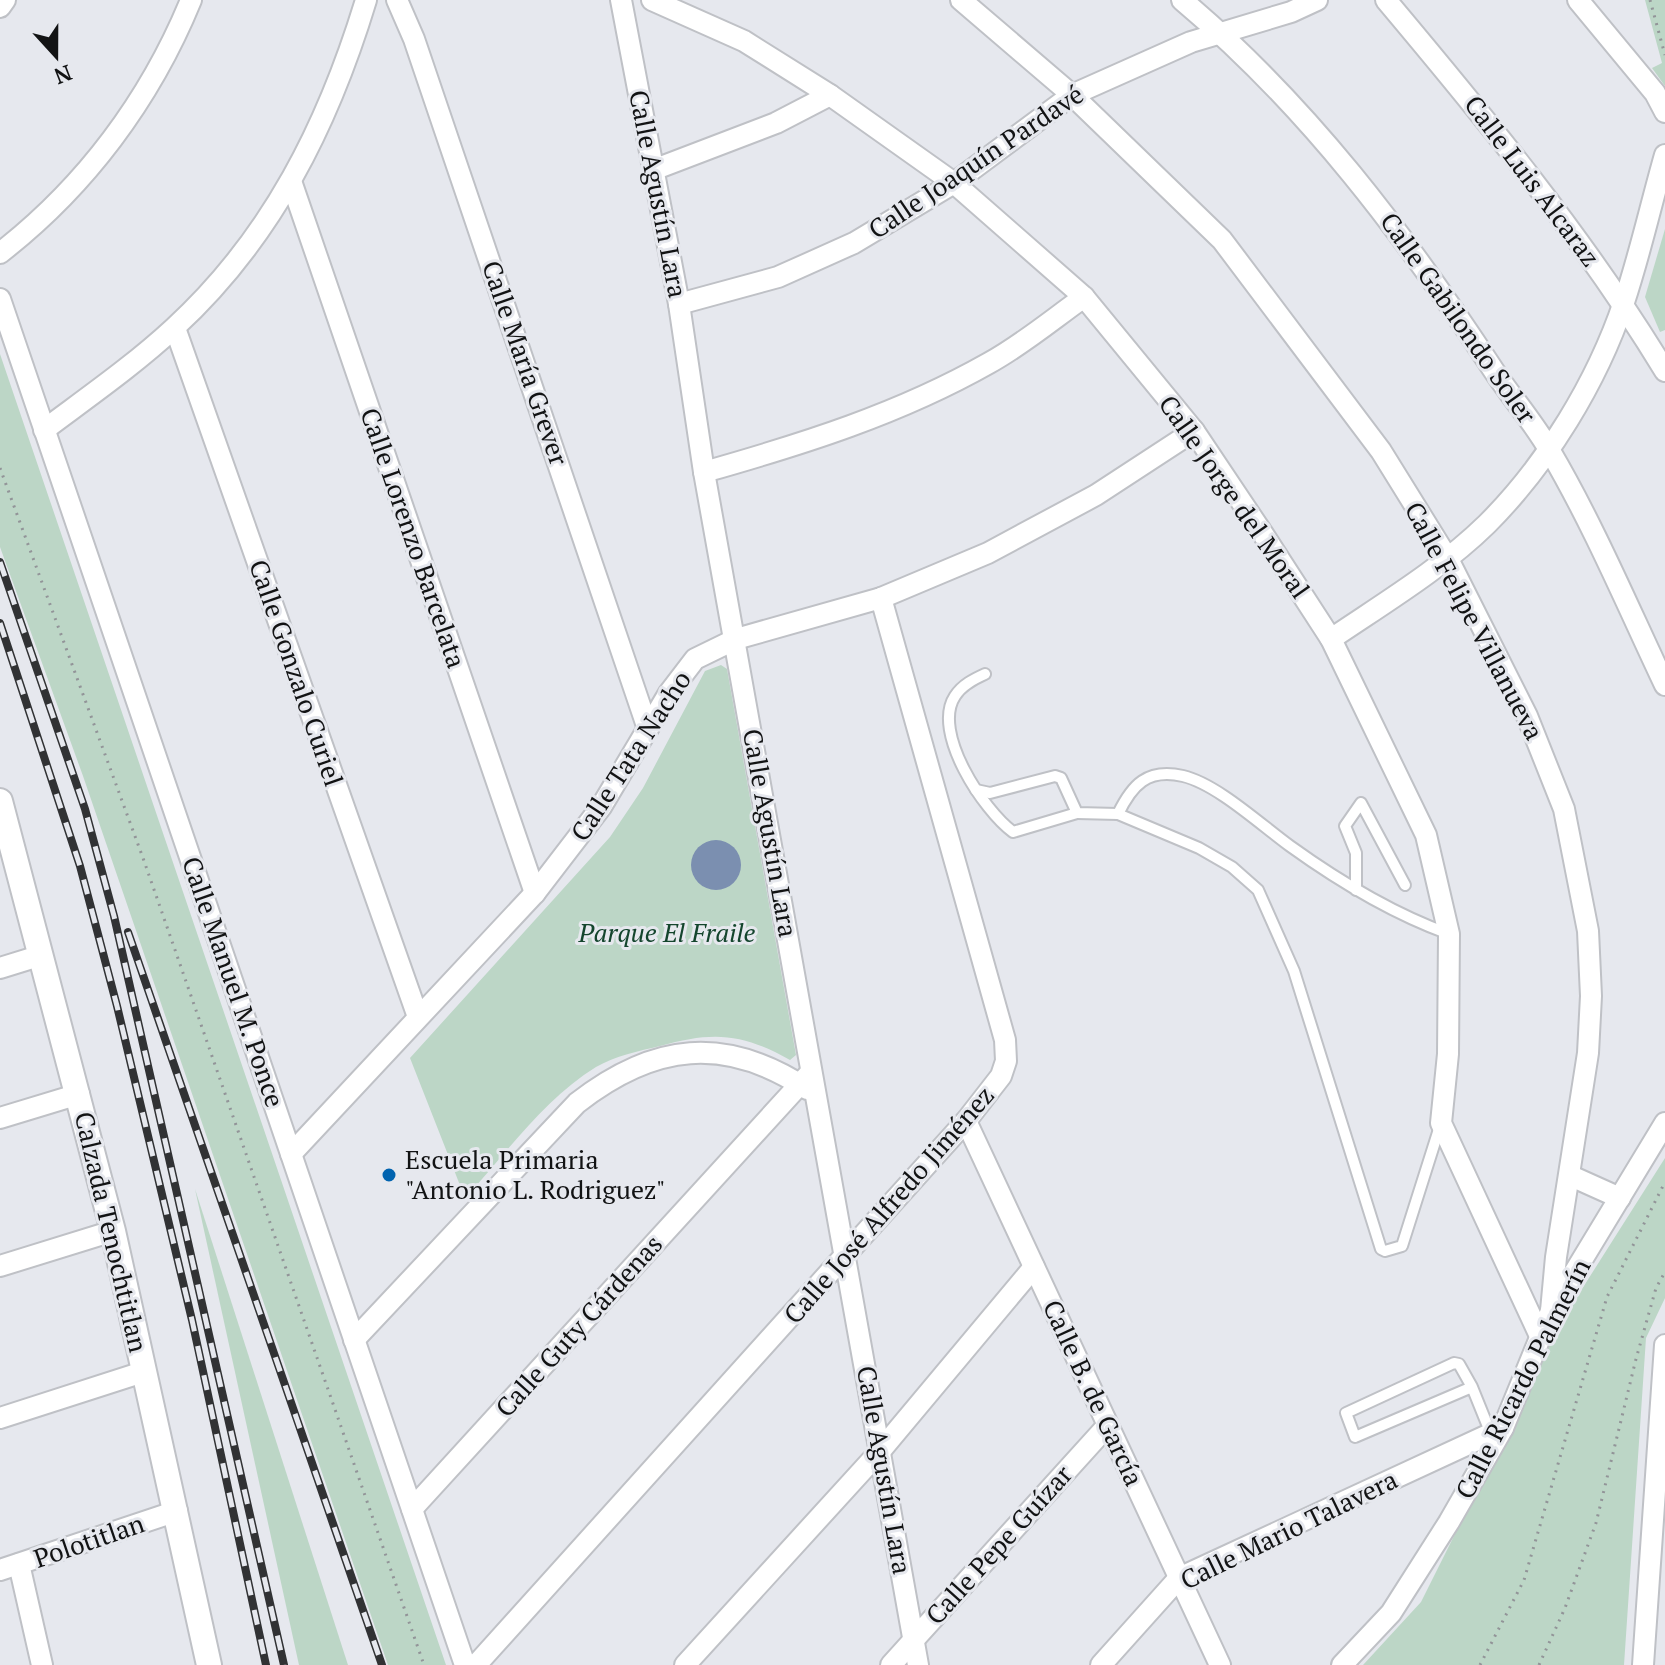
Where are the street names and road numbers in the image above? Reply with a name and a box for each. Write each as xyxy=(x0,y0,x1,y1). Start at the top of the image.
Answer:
street label: Calle Joaquín Pardavé xyxy=(861,77,1089,246)
street label: Calle Agustín Lara xyxy=(622,87,696,301)
street label: Calle Luis Alcaraz xyxy=(1457,88,1608,273)
street label: Calle Gabilondo Soler xyxy=(1373,205,1544,430)
street label: Calle María Grever xyxy=(475,256,577,469)
street label: Calle Jorge del Moral xyxy=(1152,388,1318,605)
street label: Calle Lorenzo Barcelata xyxy=(353,403,474,672)
street label: Calle Felipe Villanueva xyxy=(1398,496,1552,745)
street label: Calle Gonzalo Curiel xyxy=(242,555,352,790)
street label: Calle Tata Nacho xyxy=(562,664,698,847)
street label: Calle Agustín Lara xyxy=(736,726,806,940)
street label: Calle Manuel M. Ponce xyxy=(175,852,293,1111)
street label: Calle José Alfredo Jiménez xyxy=(776,1078,1001,1330)
street label: Calzada Tenochtitlan xyxy=(68,1108,156,1355)
street label: Calle Guty Cárdenas xyxy=(487,1227,669,1424)
street label: Calle Ricardo Palmerín xyxy=(1447,1253,1597,1504)
street label: Calle B. de García xyxy=(1036,1294,1152,1491)
street label: Calle Agustín Lara xyxy=(850,1363,920,1577)
street label: Calle Pepe Guízar xyxy=(918,1457,1079,1631)
street label: Calle Mario Talavera xyxy=(1174,1462,1403,1596)
street label: Polotitlan xyxy=(29,1505,148,1575)

